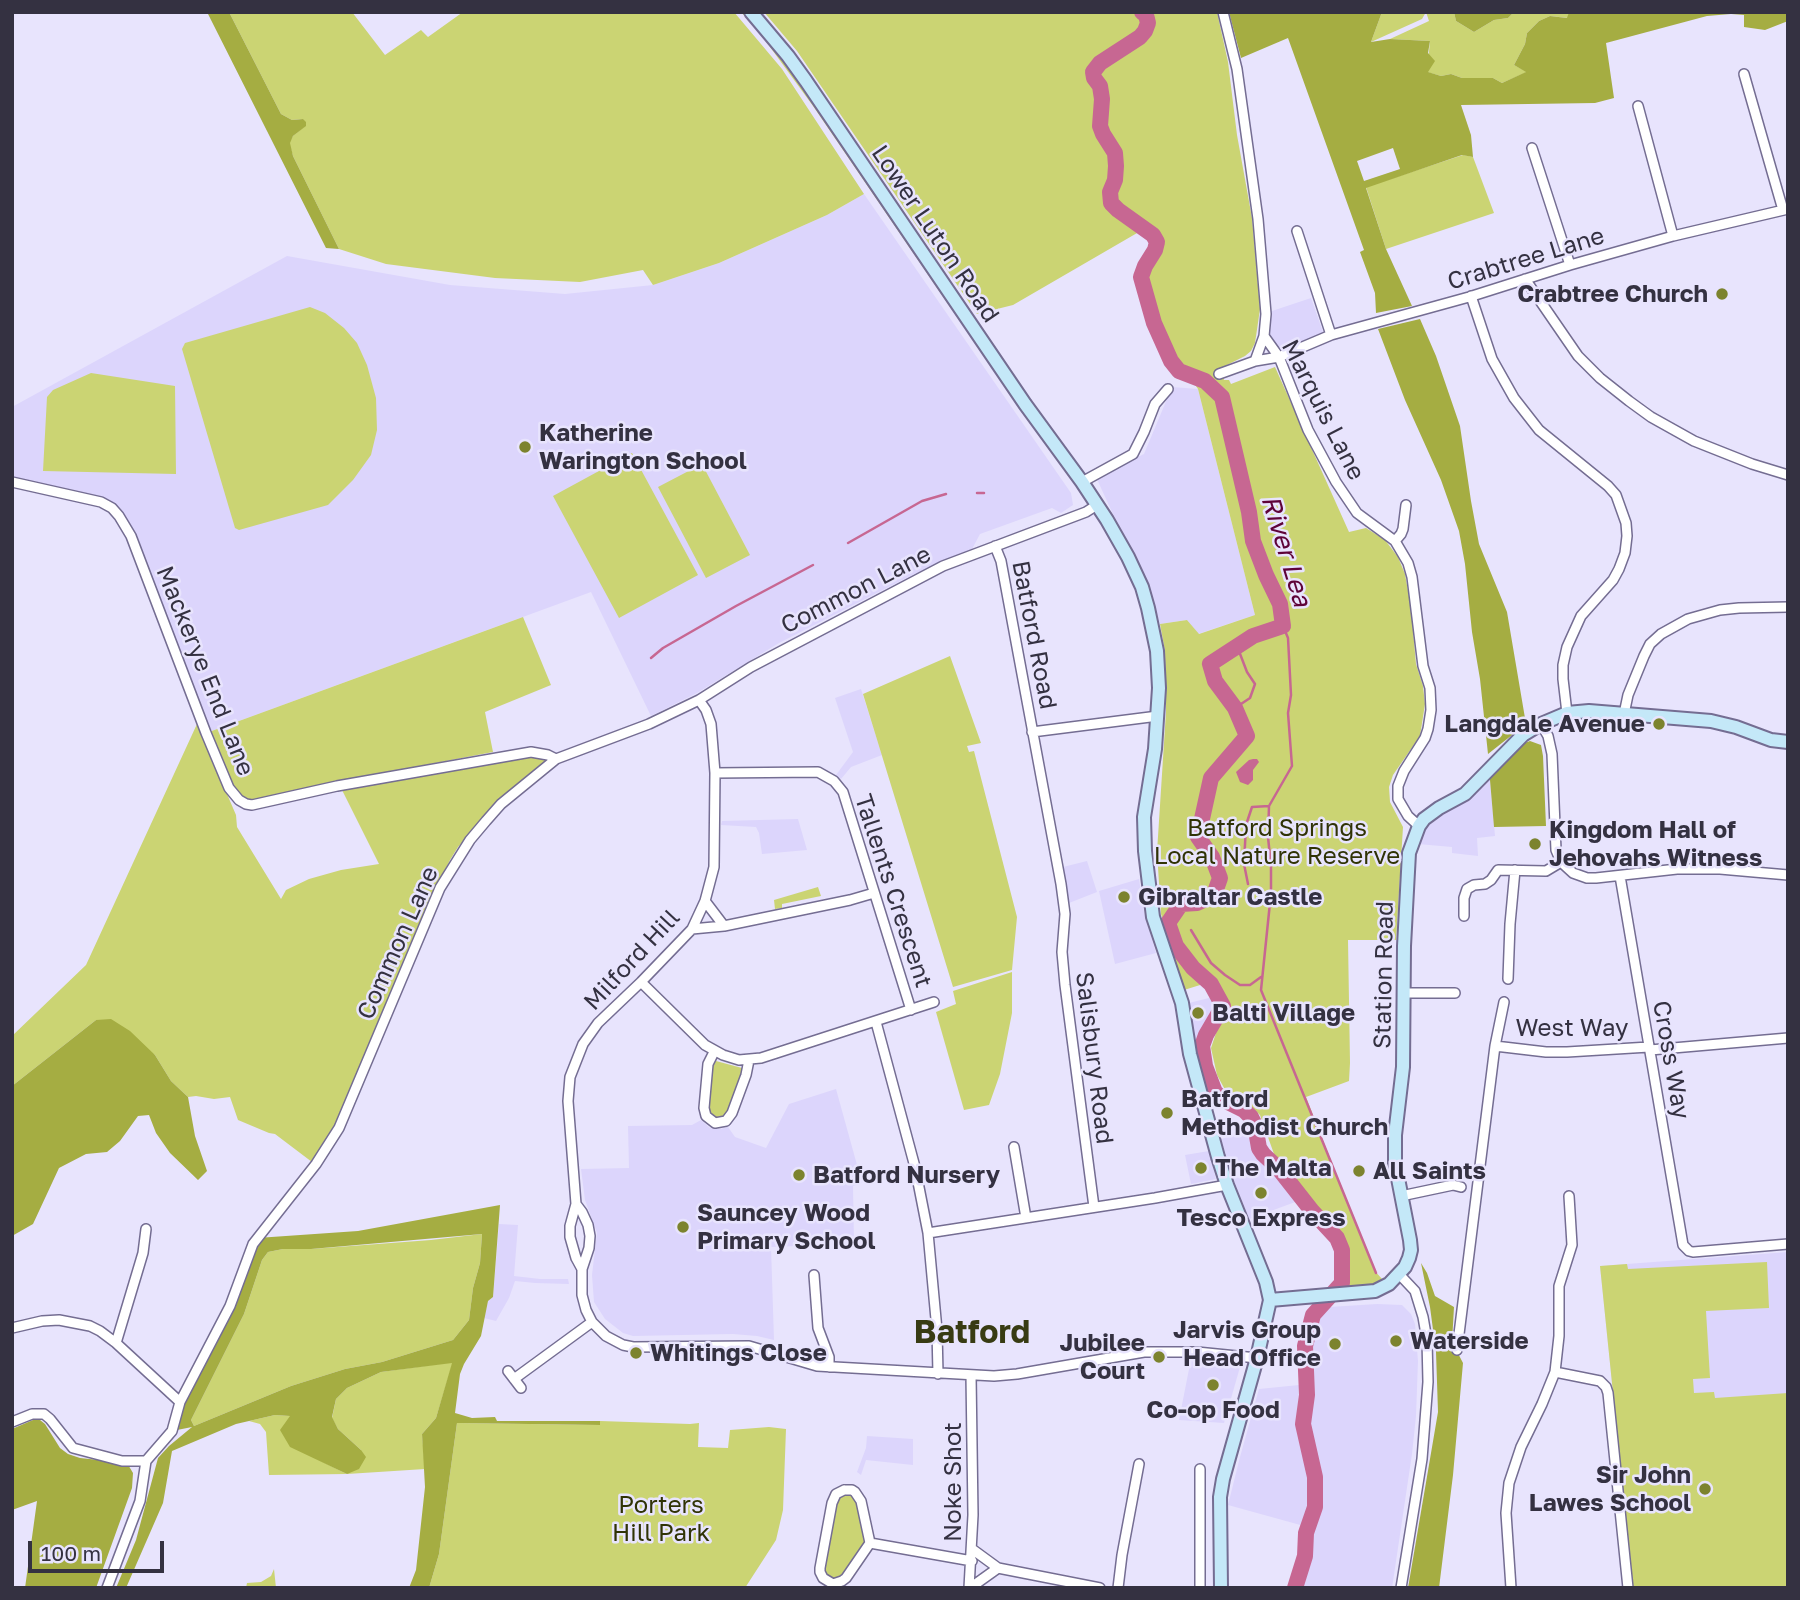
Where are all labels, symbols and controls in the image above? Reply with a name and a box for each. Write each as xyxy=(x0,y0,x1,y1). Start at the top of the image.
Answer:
street label: Lower Luton Road xyxy=(865,140,1005,328)
street label: Crabtree Lane xyxy=(1444,221,1608,297)
place label: Crabtree Church xyxy=(1517,280,1708,308)
marker: Crabtree Church xyxy=(1714,286,1730,302)
street label: Marquis Lane xyxy=(1275,335,1371,485)
place label: Katherine Warington School xyxy=(539,419,747,475)
marker: Katherine Warington School xyxy=(517,439,533,455)
water label: River Lea xyxy=(1254,492,1318,610)
street label: Common Lane xyxy=(776,540,936,640)
street label: Batford Road xyxy=(1005,558,1063,712)
street label: Mackerye End Lane xyxy=(150,562,260,780)
place label: Langdale Avenue xyxy=(1444,710,1645,738)
marker: Langdale Avenue xyxy=(1651,716,1667,732)
street label: Tallents Crescent xyxy=(848,791,938,991)
park label: Batford Springs Local Nature Reserve xyxy=(1154,814,1400,870)
place label: Kingdom Hall of Jehovahs Witness xyxy=(1549,816,1762,872)
marker: Kingdom Hall of Jehovahs Witness xyxy=(1527,836,1543,852)
street label: Common Lane xyxy=(351,862,445,1024)
place label: Gibraltar Castle xyxy=(1138,883,1322,911)
marker: Gibraltar Castle xyxy=(1116,889,1132,905)
street label: Station Road xyxy=(1368,901,1400,1049)
street label: Milford Hill xyxy=(578,904,686,1016)
street label: Salisbury Road xyxy=(1069,970,1119,1146)
street label: Cross Way xyxy=(1646,998,1696,1122)
place label: Balti Village xyxy=(1212,999,1355,1027)
marker: Balti Village xyxy=(1190,1005,1206,1021)
street label: West Way xyxy=(1516,1014,1628,1042)
place label: Batford Methodist Church xyxy=(1181,1085,1388,1141)
marker: Batford Methodist Church xyxy=(1159,1105,1175,1121)
place label: The Malta xyxy=(1215,1154,1332,1182)
place label: All Saints xyxy=(1373,1157,1486,1185)
marker: The Malta xyxy=(1193,1160,1209,1176)
place label: Batford Nursery xyxy=(813,1161,1000,1189)
marker: All Saints xyxy=(1351,1163,1367,1179)
marker: Batford Nursery xyxy=(791,1167,807,1183)
marker: Tesco Express xyxy=(1253,1185,1269,1201)
place label: Sauncey Wood Primary School xyxy=(697,1199,876,1255)
place label: Tesco Express xyxy=(1176,1204,1346,1232)
marker: Sauncey Wood Primary School xyxy=(675,1219,691,1235)
district label: Batford xyxy=(914,1314,1030,1352)
place label: Jarvis Group Head Office xyxy=(1173,1316,1321,1372)
place label: Waterside xyxy=(1410,1327,1529,1355)
place label: Jubilee Court xyxy=(1059,1329,1145,1385)
marker: Waterside xyxy=(1388,1333,1404,1349)
marker: Jarvis Group Head Office xyxy=(1327,1336,1343,1352)
place label: Whitings Close xyxy=(650,1339,827,1367)
marker: Whitings Close xyxy=(628,1345,644,1361)
marker: Jubilee Court xyxy=(1151,1349,1167,1365)
marker: Co-op Food xyxy=(1205,1377,1221,1393)
place label: Co-op Food xyxy=(1146,1396,1280,1424)
street label: Noke Shot xyxy=(939,1422,967,1542)
place label: Sir John Lawes School xyxy=(1529,1461,1691,1517)
marker: Sir John Lawes School xyxy=(1697,1481,1713,1497)
park label: Porters Hill Park xyxy=(612,1491,710,1547)
scale bar xyxy=(32,1526,168,1570)
text: 100 m xyxy=(41,1540,101,1566)

